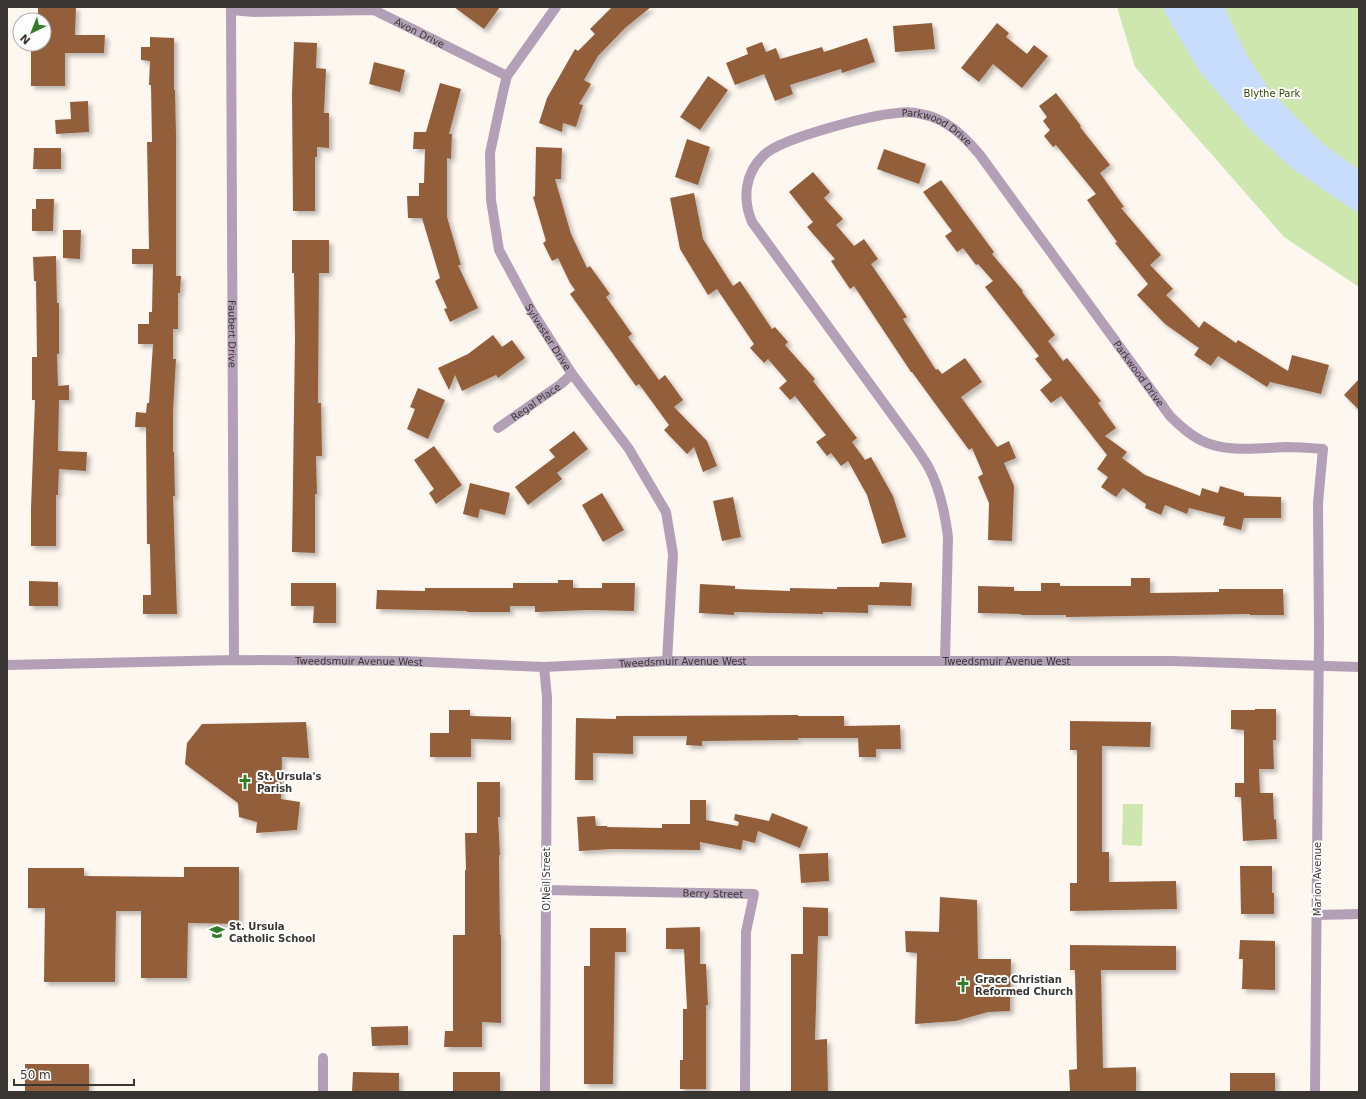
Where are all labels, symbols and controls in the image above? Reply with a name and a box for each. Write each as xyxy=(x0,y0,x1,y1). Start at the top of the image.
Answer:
north arrow xyxy=(12,12,52,52)
street label: Avon Drive xyxy=(393,16,446,50)
text: N xyxy=(18,31,33,47)
park label: Blythe Park xyxy=(1244,88,1301,99)
street label: Parkwood Drive xyxy=(901,107,974,148)
street label: Faubert Drive xyxy=(226,300,238,368)
street label: Sylvester Drive xyxy=(523,302,573,372)
street label: Parkwood Drive xyxy=(1111,339,1166,409)
street label: Regal Place xyxy=(509,381,563,423)
street label: Tweedsmuir Avenue West xyxy=(294,655,423,668)
street label: Tweedsmuir Avenue West xyxy=(618,656,747,669)
street label: Tweedsmuir Avenue West xyxy=(942,656,1071,667)
place label: St. Ursula's Parish xyxy=(257,771,322,794)
church icon: St. Ursula's Parish xyxy=(236,773,254,791)
street label: Marion Avenue xyxy=(1312,842,1323,916)
street label: O'Neil Street xyxy=(541,847,552,911)
street label: Berry Street xyxy=(683,888,743,900)
place label: St. Ursula Catholic School xyxy=(229,921,316,944)
school or university icon: St. Ursula Catholic School xyxy=(208,923,226,941)
place label: Grace Christian Reformed Church xyxy=(975,974,1073,997)
church icon: Grace Christian Reformed Church xyxy=(954,976,972,994)
scale bar xyxy=(14,1061,134,1087)
text: 50 m xyxy=(20,1068,51,1082)

